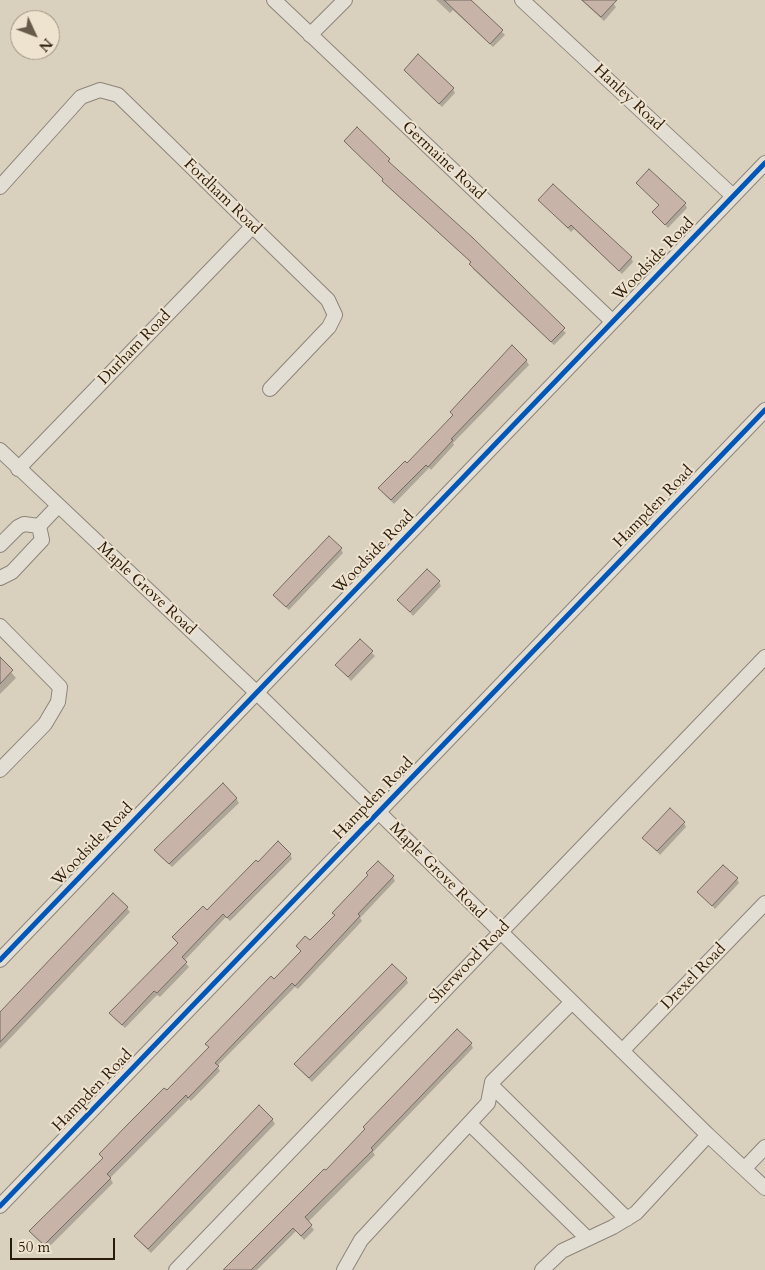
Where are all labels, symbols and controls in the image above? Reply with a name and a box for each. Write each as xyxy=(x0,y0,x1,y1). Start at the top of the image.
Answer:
north arrow xyxy=(10,10,60,60)
text: N xyxy=(35,34,57,56)
street label: Hanley Road xyxy=(589,61,667,135)
street label: Germaine Road xyxy=(397,118,489,204)
street label: Fordham Road xyxy=(179,155,265,239)
street label: Woodside Road xyxy=(609,214,699,306)
street label: Durham Road xyxy=(95,307,175,389)
street label: Hampden Road xyxy=(610,462,698,552)
street label: Woodside Road xyxy=(329,507,419,599)
street label: Maple Grove Road xyxy=(93,538,199,640)
street label: Hampden Road xyxy=(330,754,418,844)
street label: Woodside Road xyxy=(48,799,138,891)
street label: Maple Grove Road xyxy=(385,819,489,923)
street label: Sherwood Road xyxy=(426,917,514,1009)
street label: Drexel Road xyxy=(658,940,730,1014)
street label: Hampden Road xyxy=(49,1046,137,1136)
scale bar xyxy=(12,1228,118,1260)
text: 50 m xyxy=(18,1237,50,1257)

